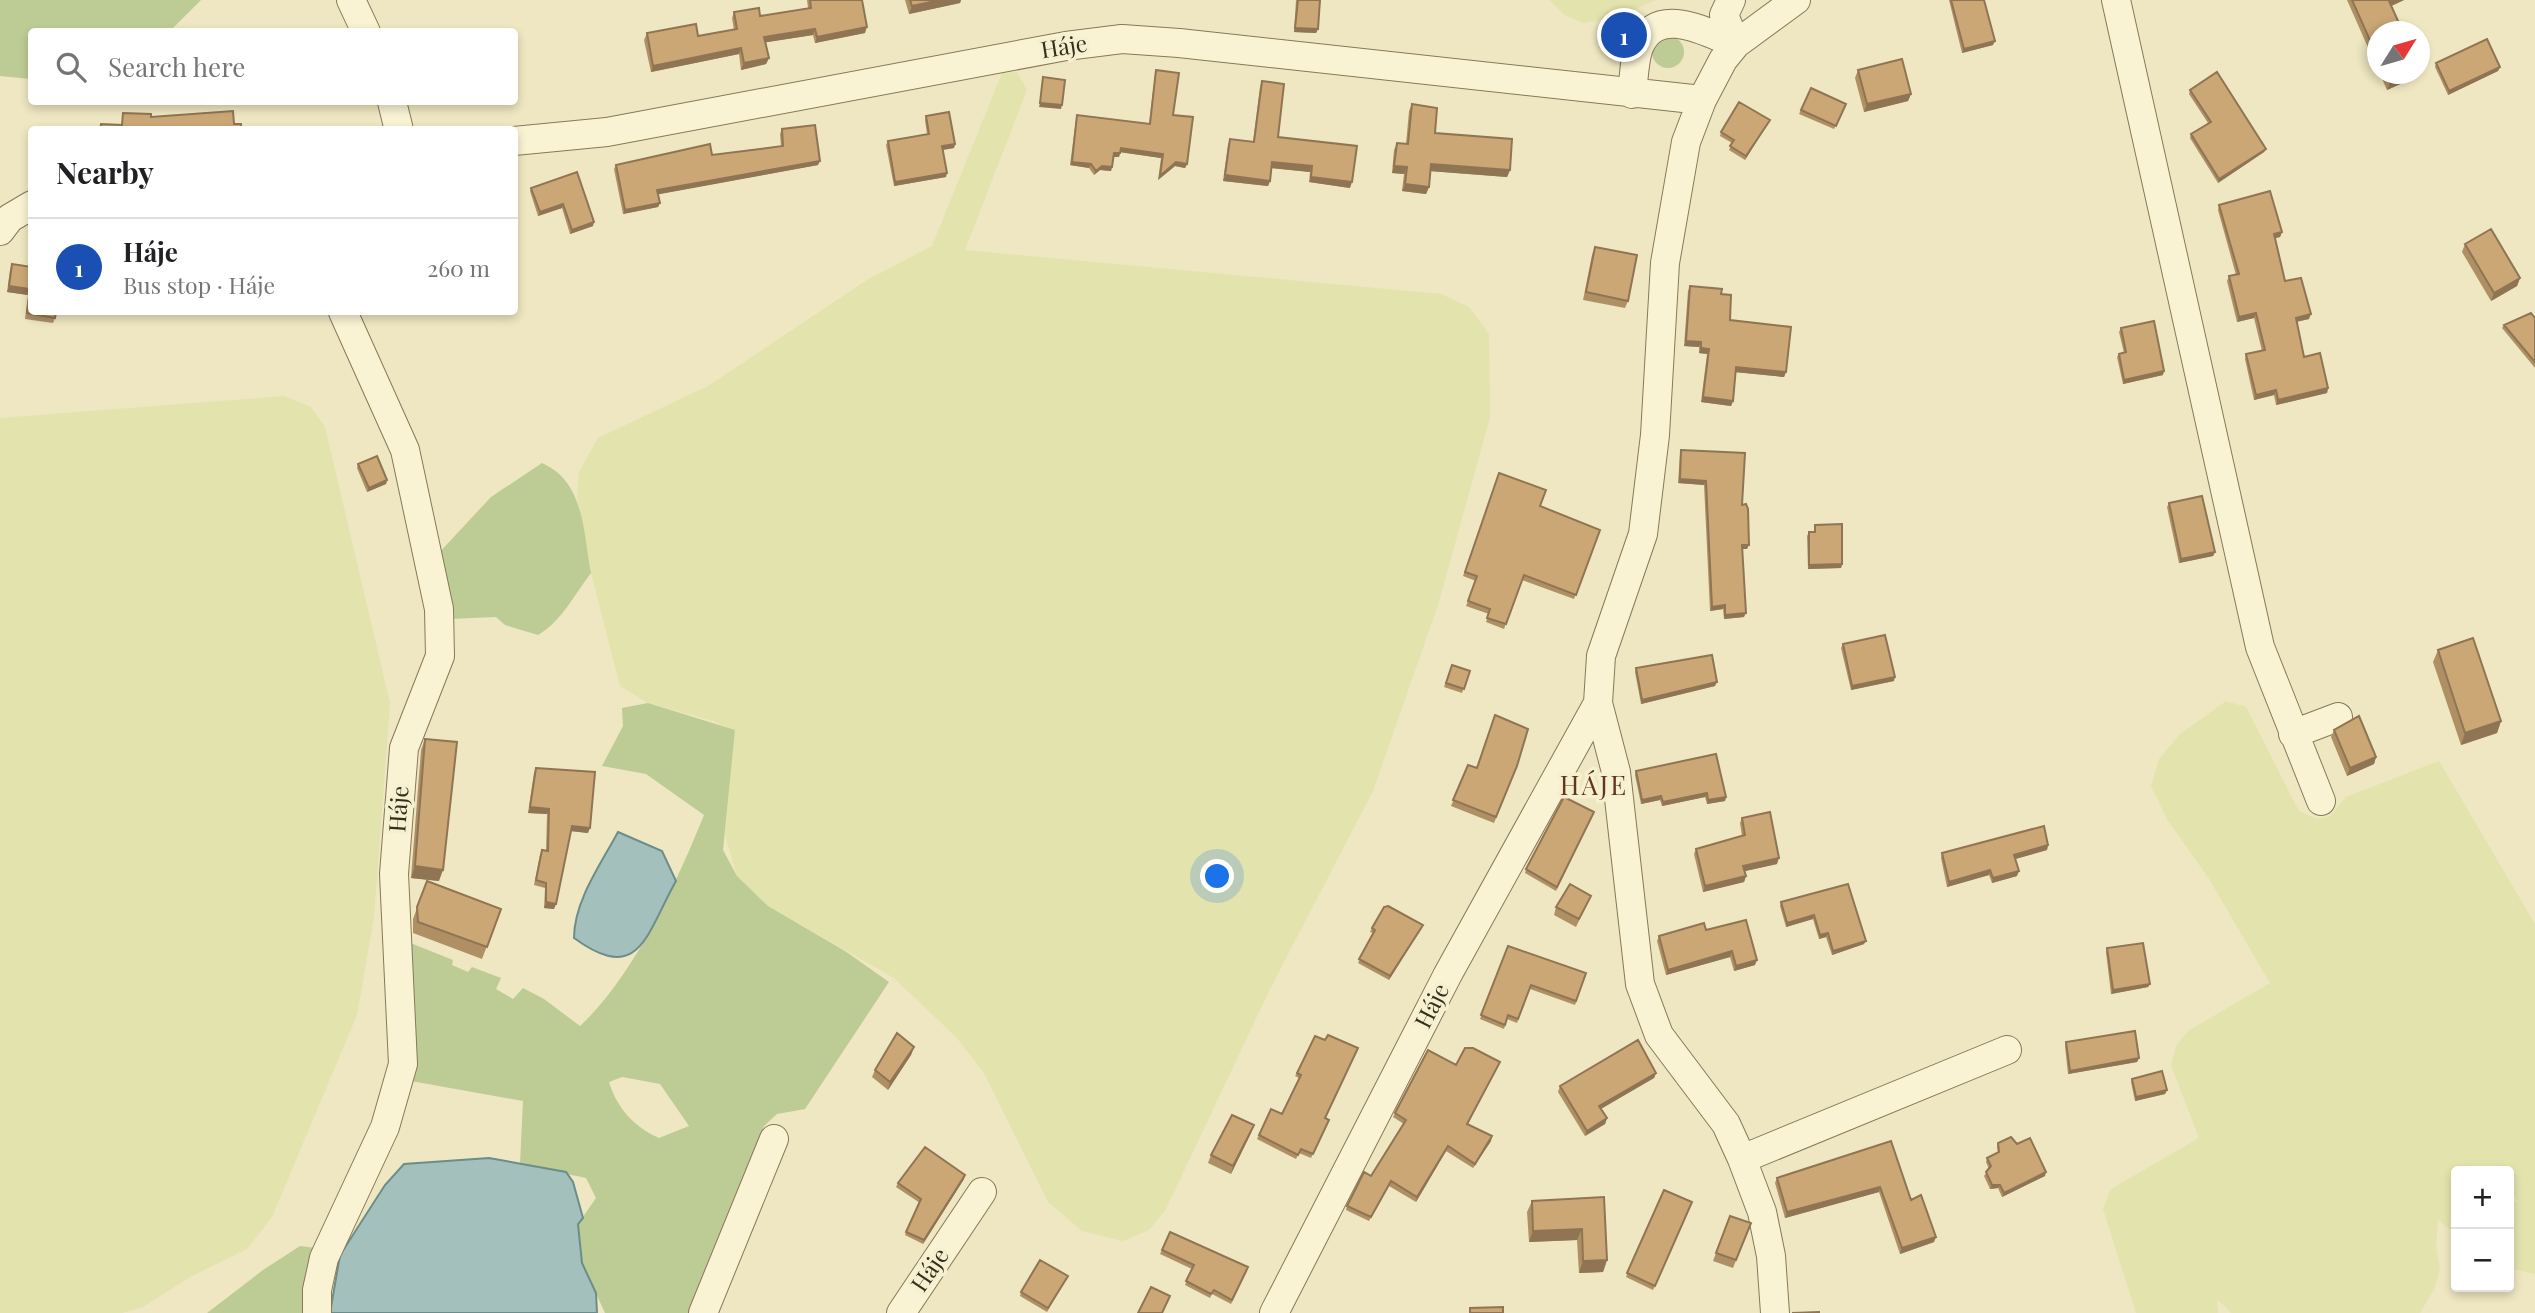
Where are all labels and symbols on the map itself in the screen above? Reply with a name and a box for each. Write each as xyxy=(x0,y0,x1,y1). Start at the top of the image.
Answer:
pin: 1 xyxy=(1601,9,1647,61)
north arrow xyxy=(2367,21,2430,84)
street label: Háje xyxy=(1038,27,1089,64)
district label: HÁJE xyxy=(1560,767,1628,802)
street label: Háje xyxy=(380,785,415,833)
your location xyxy=(1200,859,1234,893)
street label: Háje xyxy=(1406,978,1455,1033)
street label: Háje xyxy=(903,1241,955,1297)

